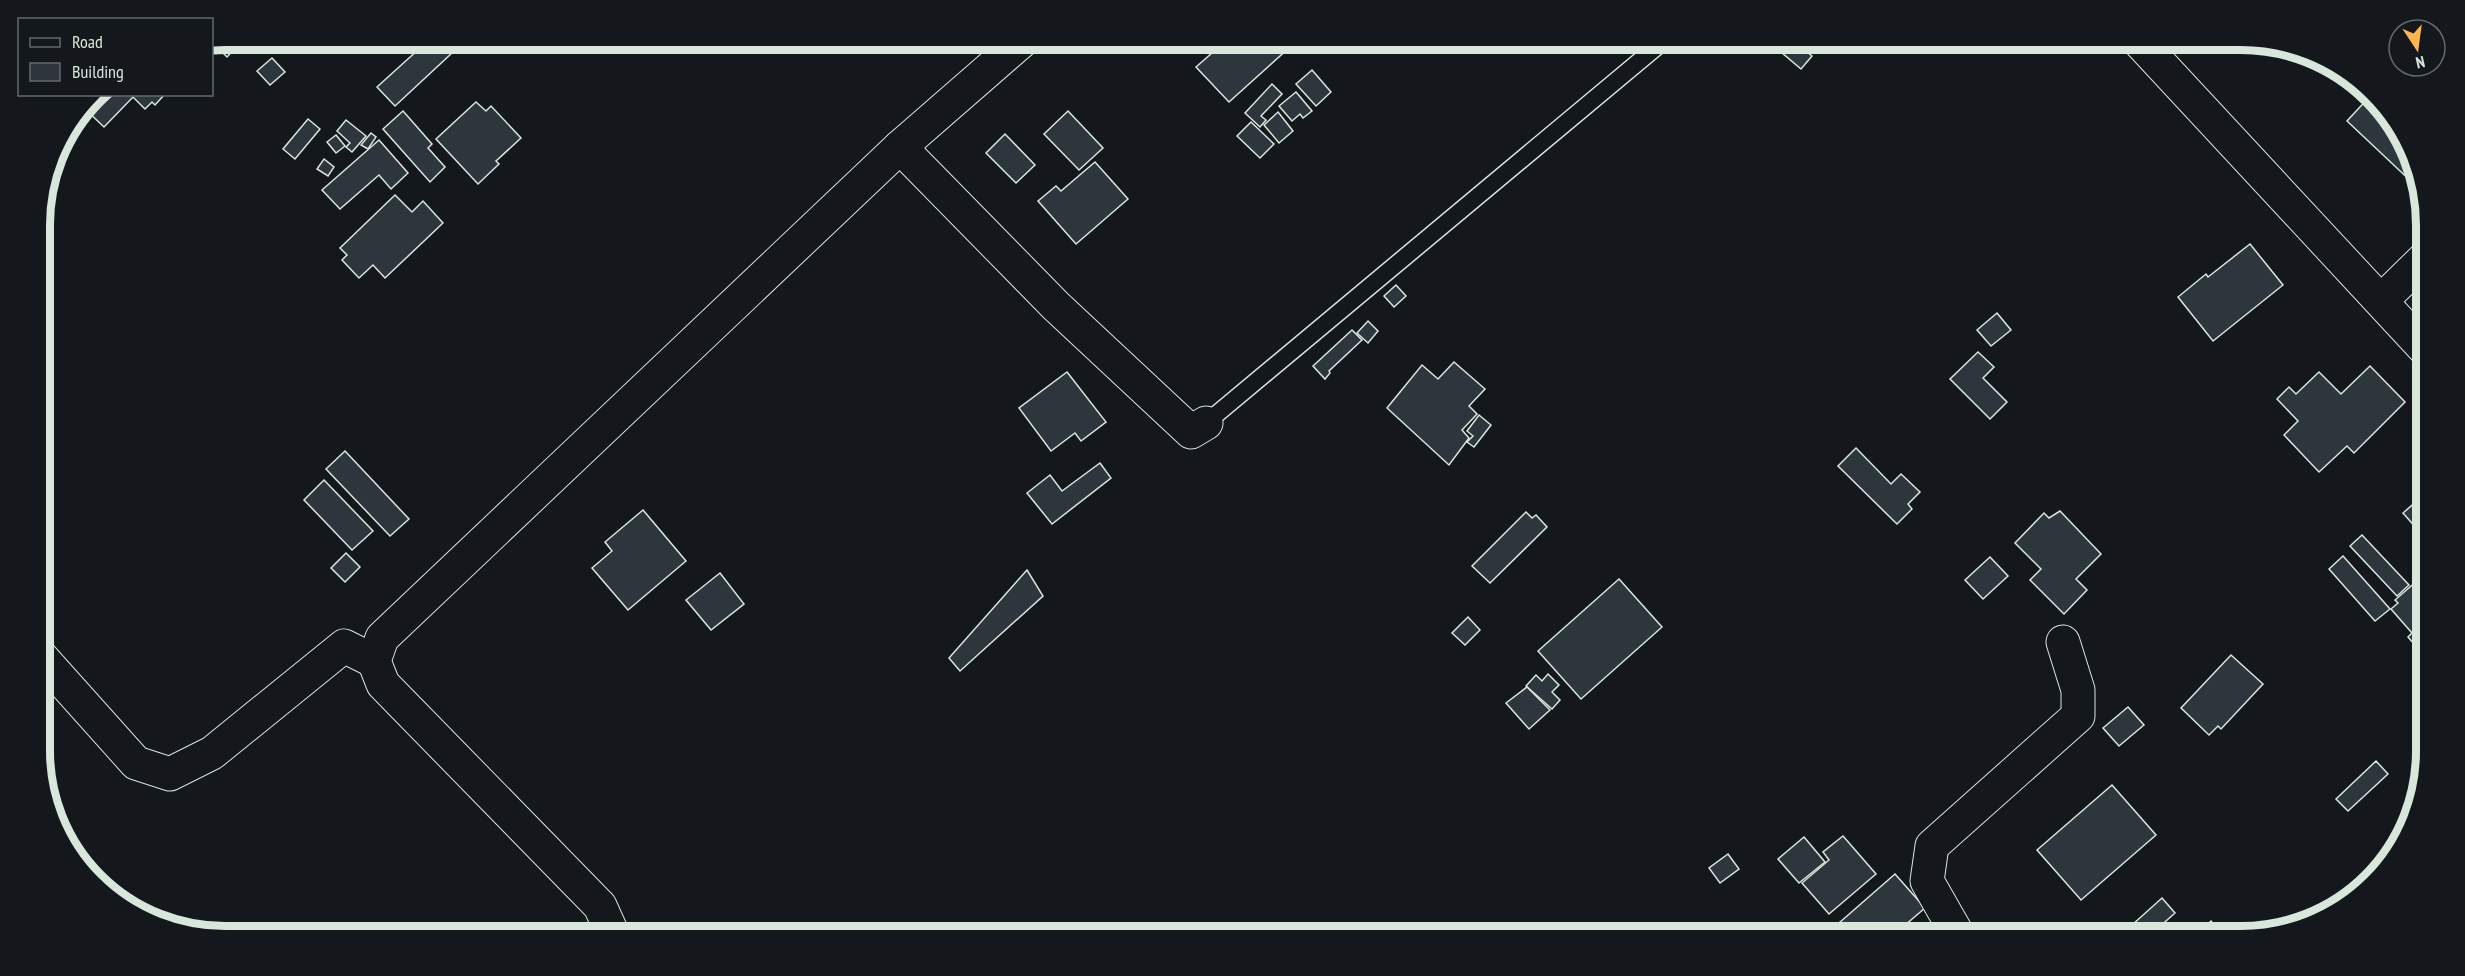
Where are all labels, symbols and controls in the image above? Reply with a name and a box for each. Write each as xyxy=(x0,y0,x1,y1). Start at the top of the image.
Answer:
legend xyxy=(18,18,213,96)
north arrow xyxy=(2387,18,2447,78)
text: Road xyxy=(72,30,103,53)
text: N xyxy=(2414,52,2427,73)
text: Building xyxy=(72,60,124,83)

